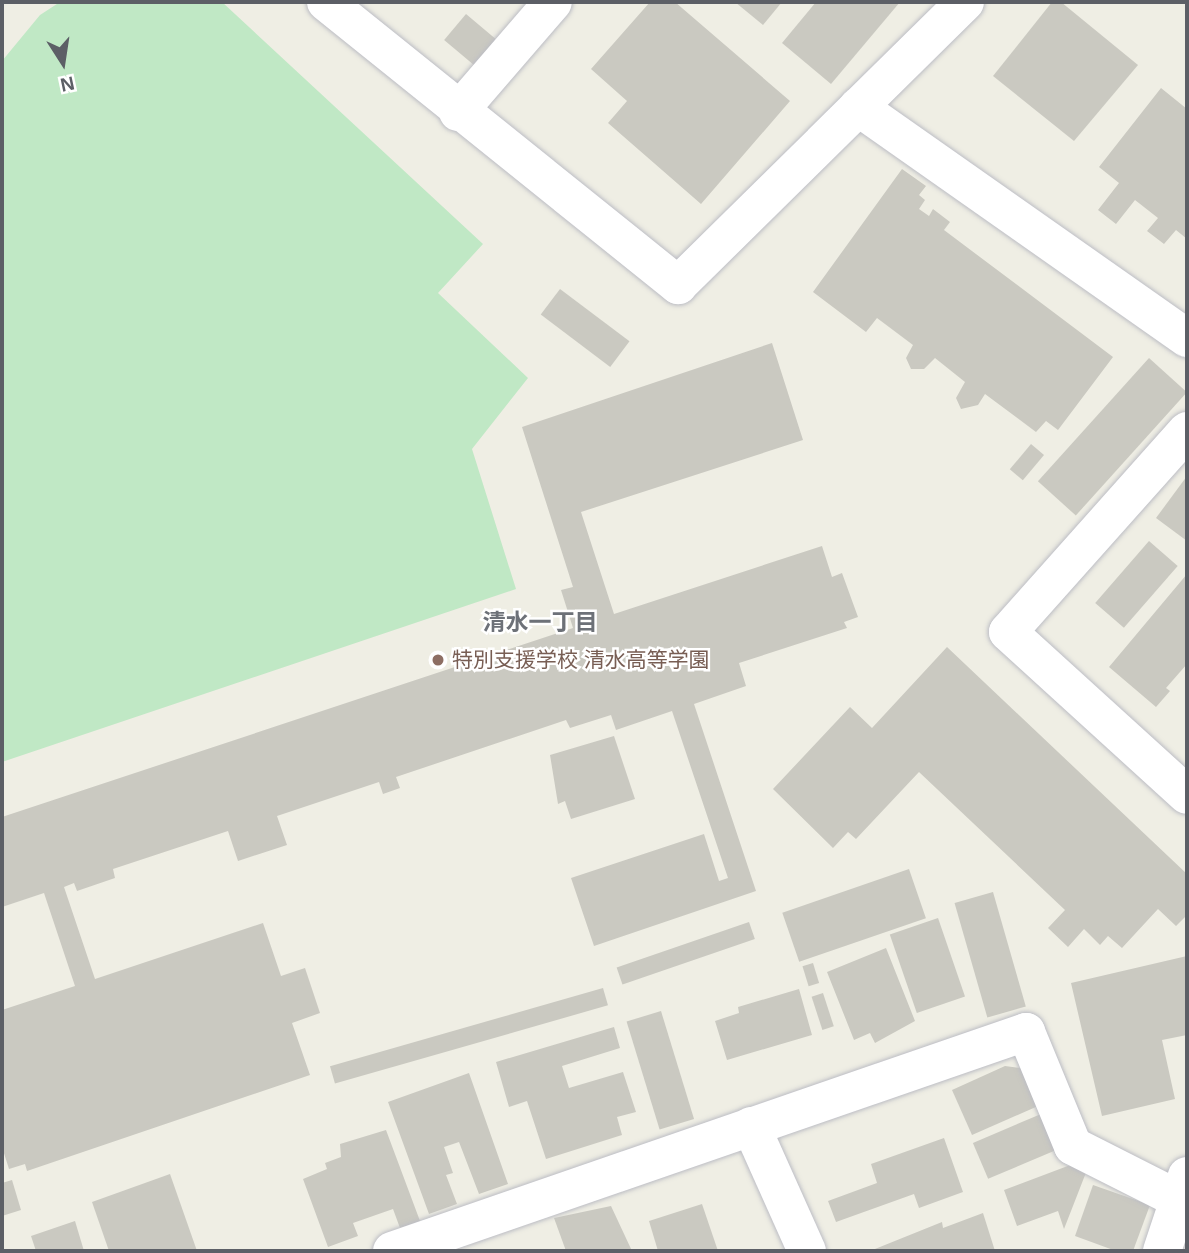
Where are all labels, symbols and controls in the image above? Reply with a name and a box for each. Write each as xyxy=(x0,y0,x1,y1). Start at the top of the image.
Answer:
north arrow xyxy=(28,28,98,98)
text: N xyxy=(59,72,76,96)
district label: 清水一丁目 xyxy=(483,608,597,636)
place label: 特別支援学校 清水高等学園 xyxy=(452,647,710,673)
marker: 特別支援学校 清水高等学園 xyxy=(430,652,446,668)

